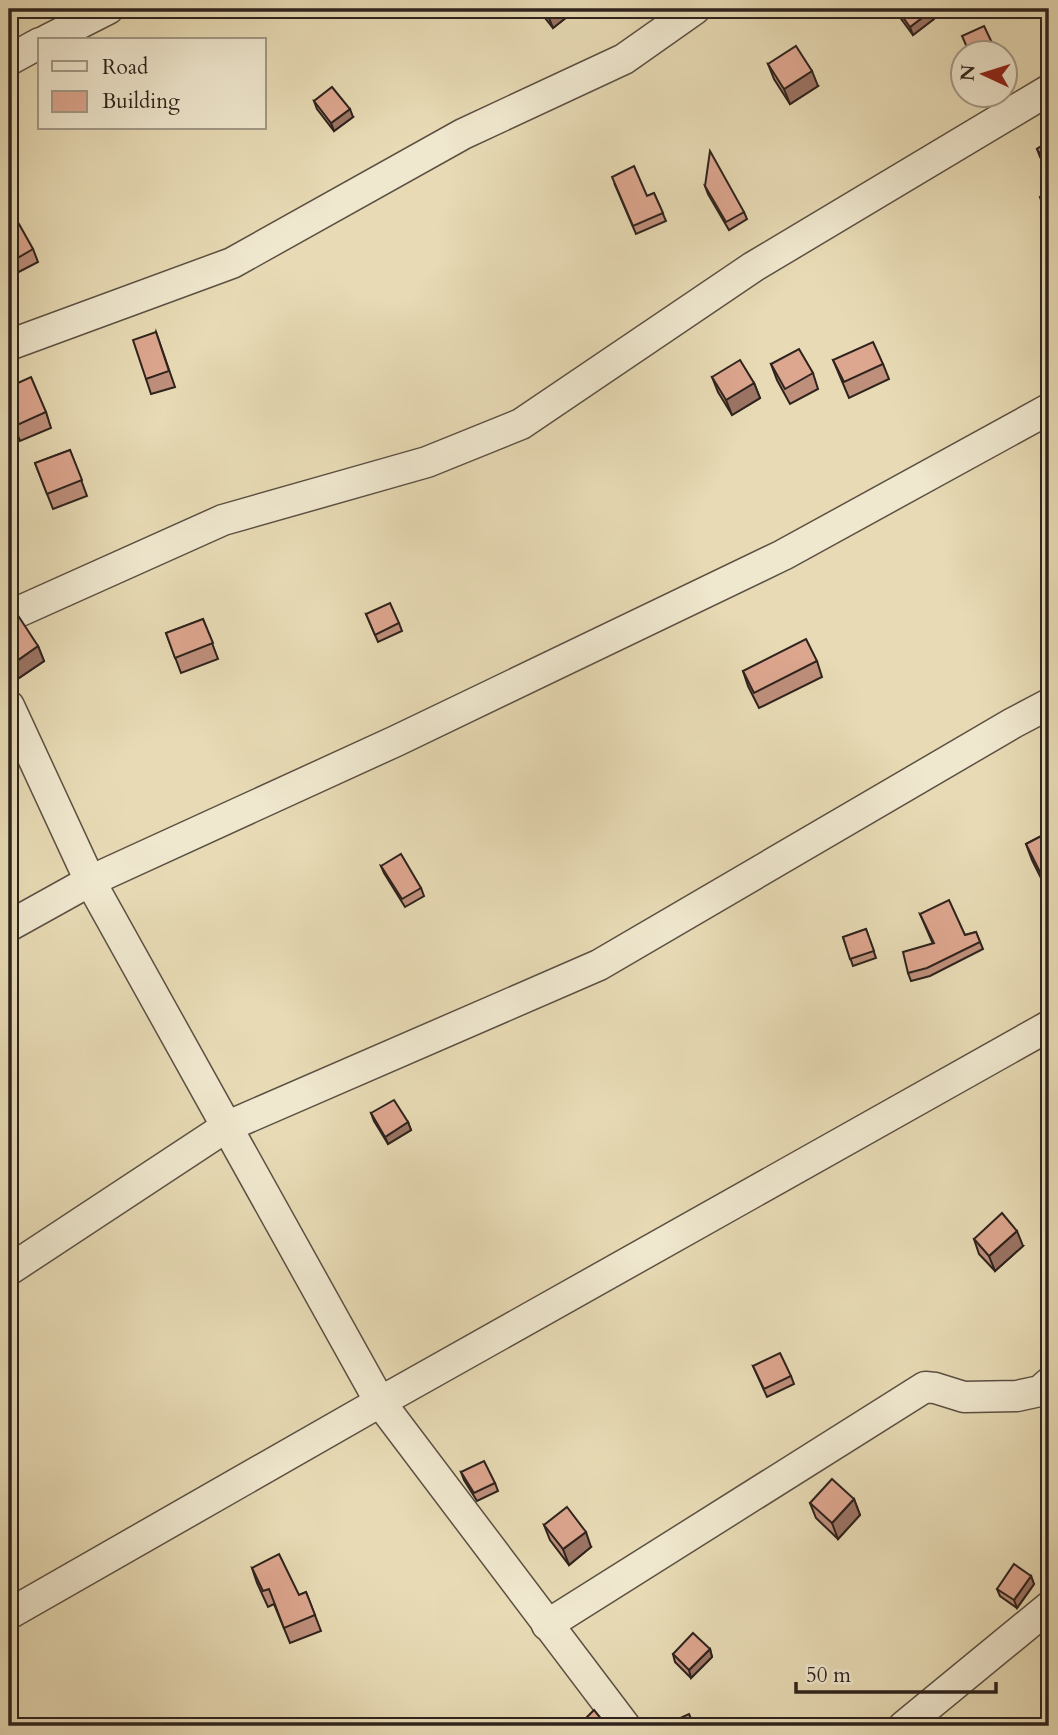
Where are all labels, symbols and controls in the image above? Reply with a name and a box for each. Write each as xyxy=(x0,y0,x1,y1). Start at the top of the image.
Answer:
legend xyxy=(38,38,266,130)
north arrow xyxy=(950,38,1020,108)
text: Road xyxy=(102,53,148,82)
text: N xyxy=(954,63,982,82)
text: Building xyxy=(102,87,180,116)
scale bar xyxy=(796,1651,995,1695)
text: 50 m xyxy=(806,1661,851,1690)

